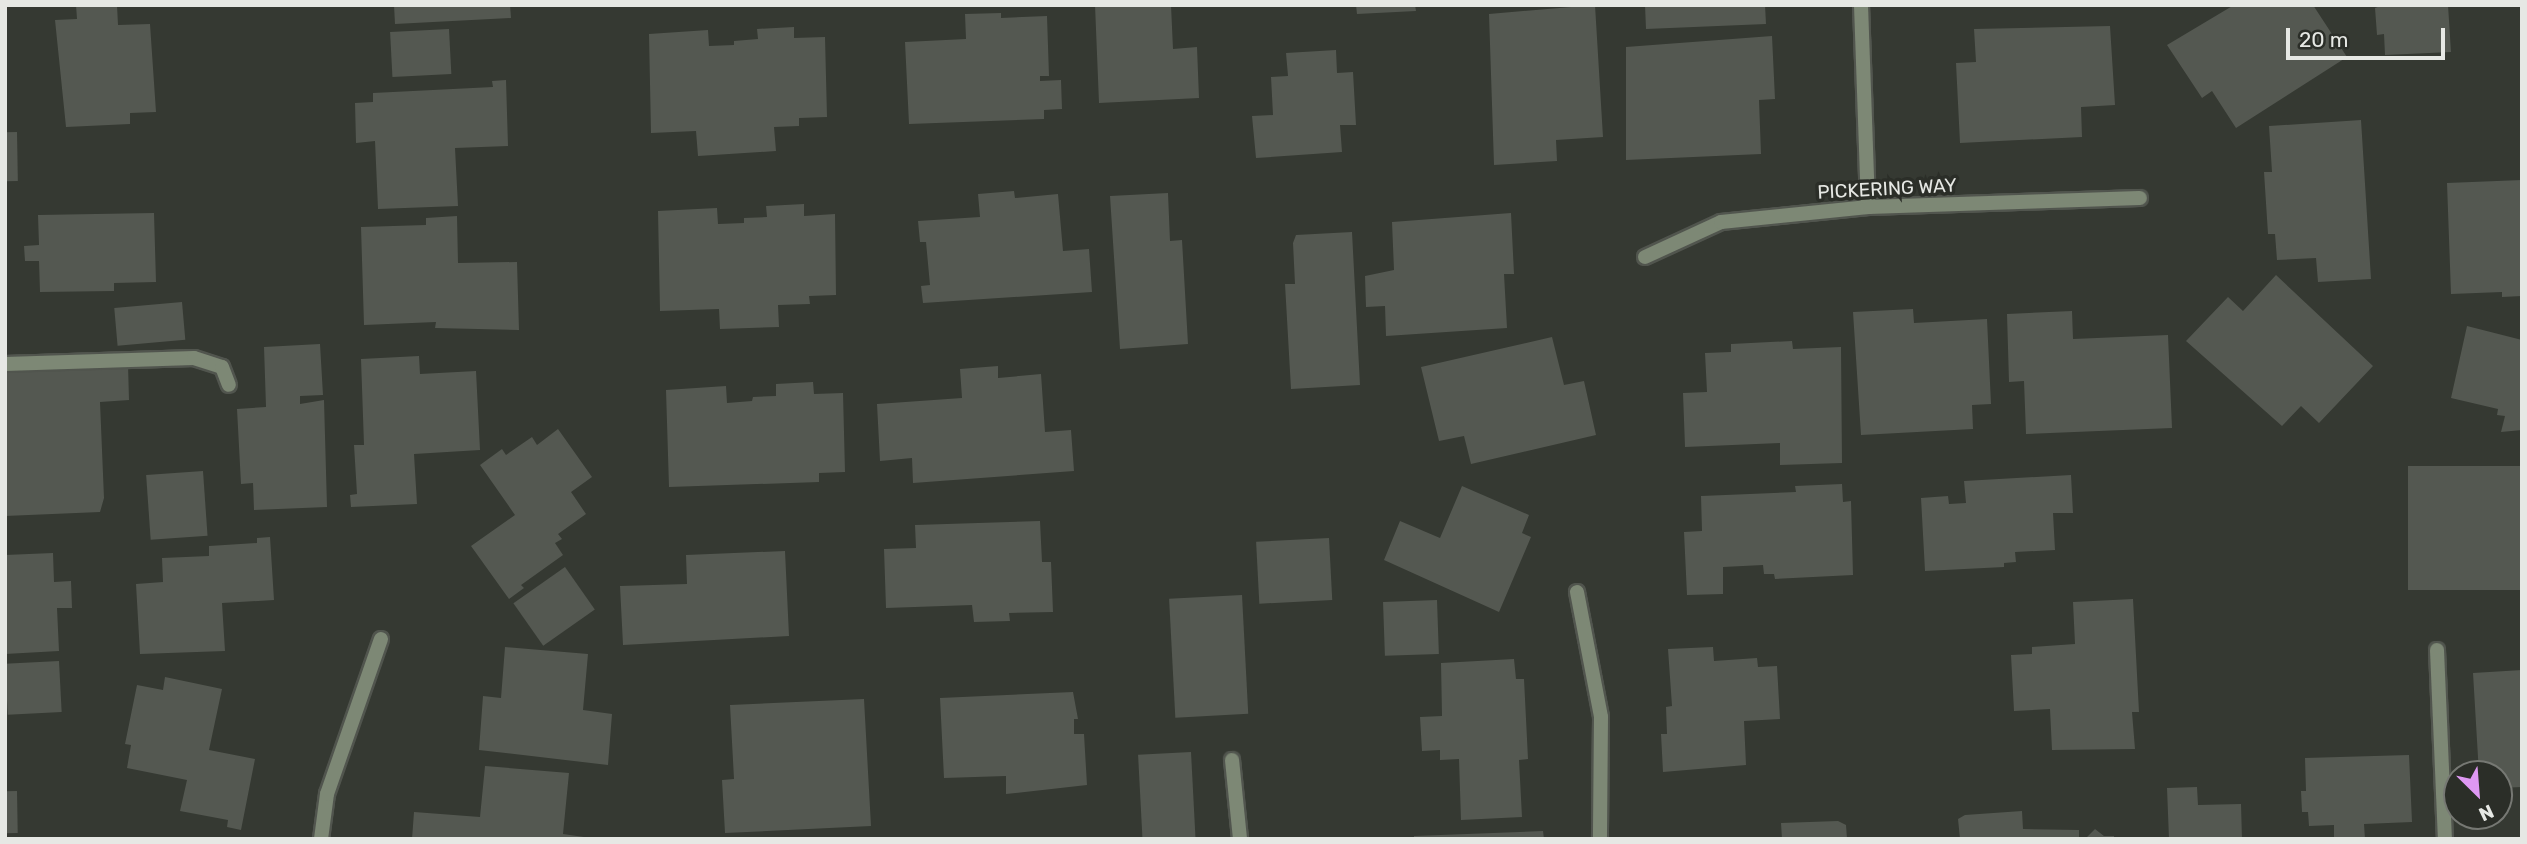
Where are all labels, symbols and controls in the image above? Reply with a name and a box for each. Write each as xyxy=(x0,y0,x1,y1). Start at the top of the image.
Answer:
scale bar xyxy=(2289,14,2448,58)
text: 20 m xyxy=(2299,27,2348,52)
street label: PICKERING WAY xyxy=(1817,174,1957,204)
north arrow xyxy=(2443,760,2513,830)
text: N xyxy=(2475,799,2497,826)

